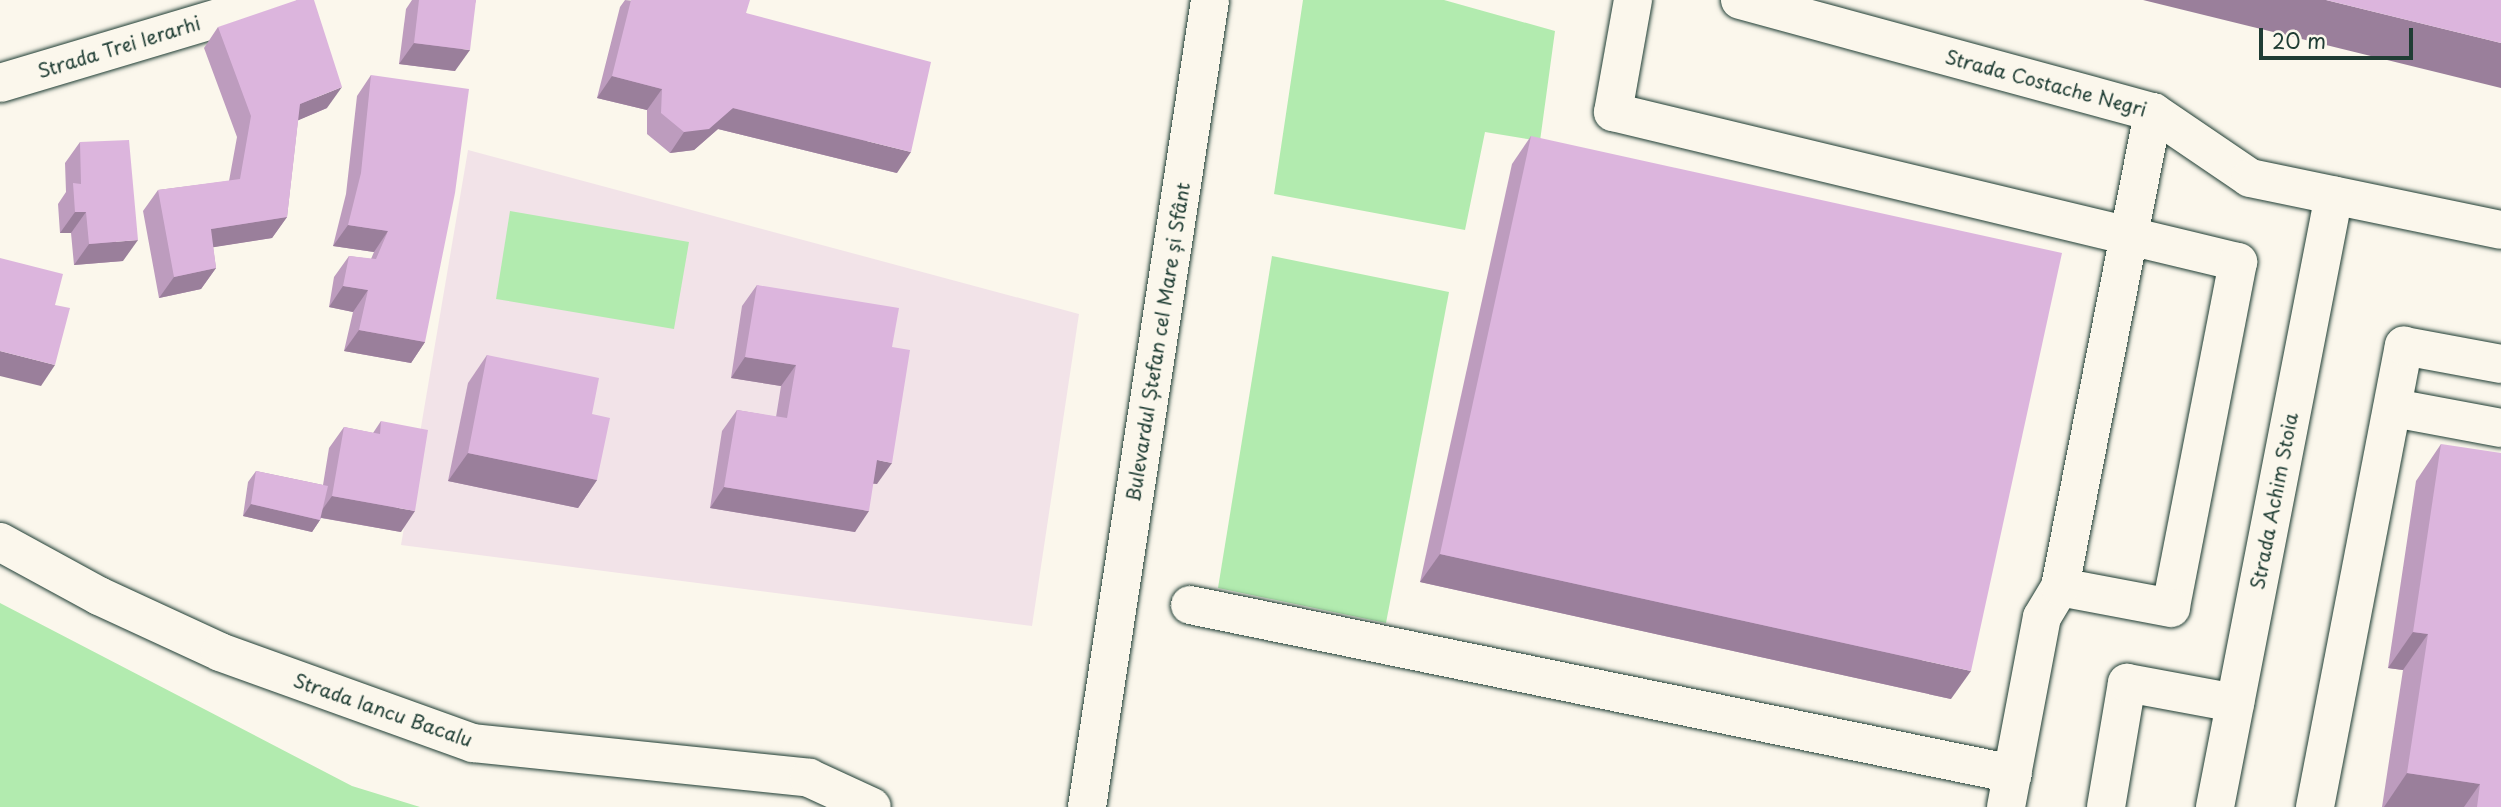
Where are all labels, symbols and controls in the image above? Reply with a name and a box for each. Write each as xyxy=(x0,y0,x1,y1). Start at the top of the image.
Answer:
street label: Strada Trei Ierarhi xyxy=(34,11,204,83)
scale bar xyxy=(2263,14,2417,58)
text: 20 m xyxy=(2272,24,2326,56)
street label: Strada Costache Negri xyxy=(1943,45,2149,121)
street label: Bulevardul Ștefan cel Mare și Sfânt xyxy=(1121,180,1195,504)
street label: Strada Achim Stoia xyxy=(2246,410,2302,592)
street label: Strada Iancu Bacalu xyxy=(291,669,475,751)

